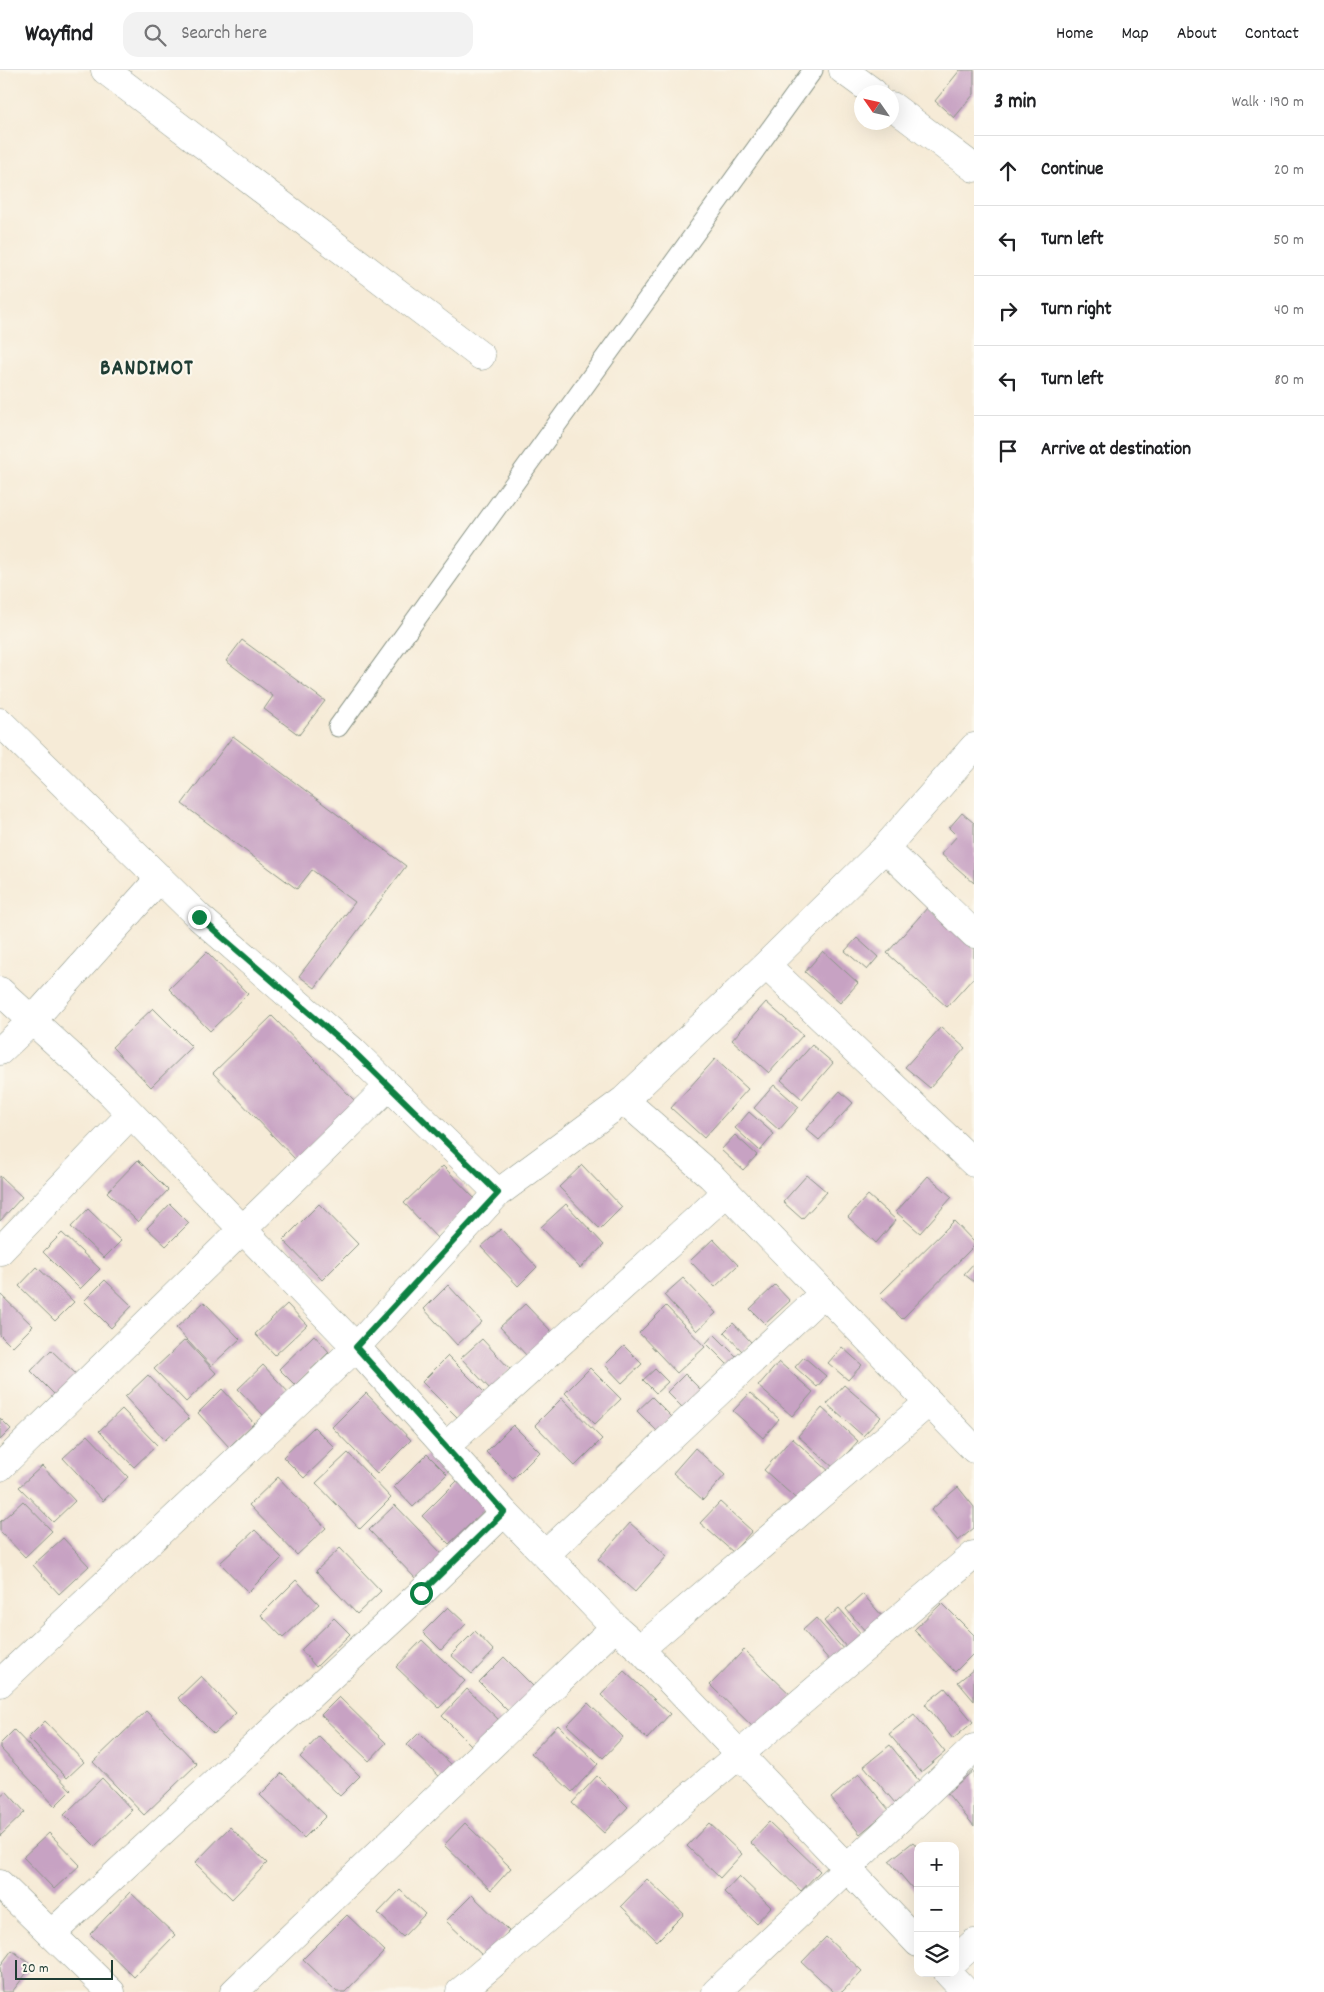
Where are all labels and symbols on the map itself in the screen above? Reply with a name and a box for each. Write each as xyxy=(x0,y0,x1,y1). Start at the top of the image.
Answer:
north arrow xyxy=(854,85,899,130)
district label: BANDIMOT xyxy=(100,354,194,385)
route end xyxy=(188,906,211,929)
route start xyxy=(410,1582,433,1605)
scale bar xyxy=(15,1957,112,1980)

